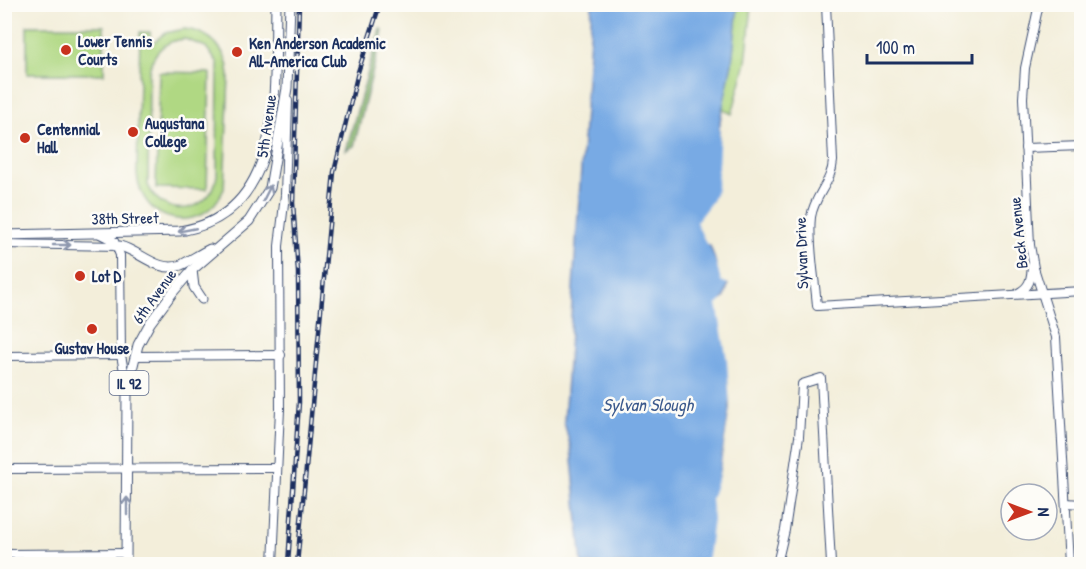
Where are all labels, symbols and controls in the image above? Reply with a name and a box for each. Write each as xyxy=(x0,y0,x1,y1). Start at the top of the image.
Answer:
scale bar xyxy=(867,27,972,65)
place label: Lower Tennis Courts xyxy=(78,30,153,70)
place label: Ken Anderson Academic All-America Club xyxy=(249,32,386,72)
text: 100 m xyxy=(876,35,915,60)
marker: Lower Tennis Courts xyxy=(59,43,73,57)
marker: Ken Anderson Academic All-America Club xyxy=(230,45,244,59)
street label: 5th Avenue xyxy=(251,93,281,159)
place label: Augustana College xyxy=(145,112,205,153)
place label: Centennial Hall xyxy=(37,118,101,158)
marker: Augustana College xyxy=(126,125,140,139)
marker: Centennial Hall xyxy=(18,131,32,145)
one-way arrow xyxy=(262,184,273,202)
street label: Beck Avenue xyxy=(1003,196,1033,270)
street label: 38th Street xyxy=(91,206,159,230)
street label: Sylvan Drive xyxy=(789,216,813,289)
one-way arrow xyxy=(177,225,197,236)
one-way arrow xyxy=(52,239,72,250)
street label: 6th Avenue xyxy=(127,264,182,328)
place label: Lot D xyxy=(92,265,122,287)
marker: Lot D xyxy=(73,269,87,283)
marker: Gustav House xyxy=(85,322,99,336)
place label: Gustav House xyxy=(55,337,130,359)
road number: IL 92 xyxy=(110,371,148,395)
water label: Sylvan Slough xyxy=(603,392,695,417)
north arrow xyxy=(999,482,1059,542)
one-way arrow xyxy=(121,497,132,517)
text: N xyxy=(1033,508,1055,517)

